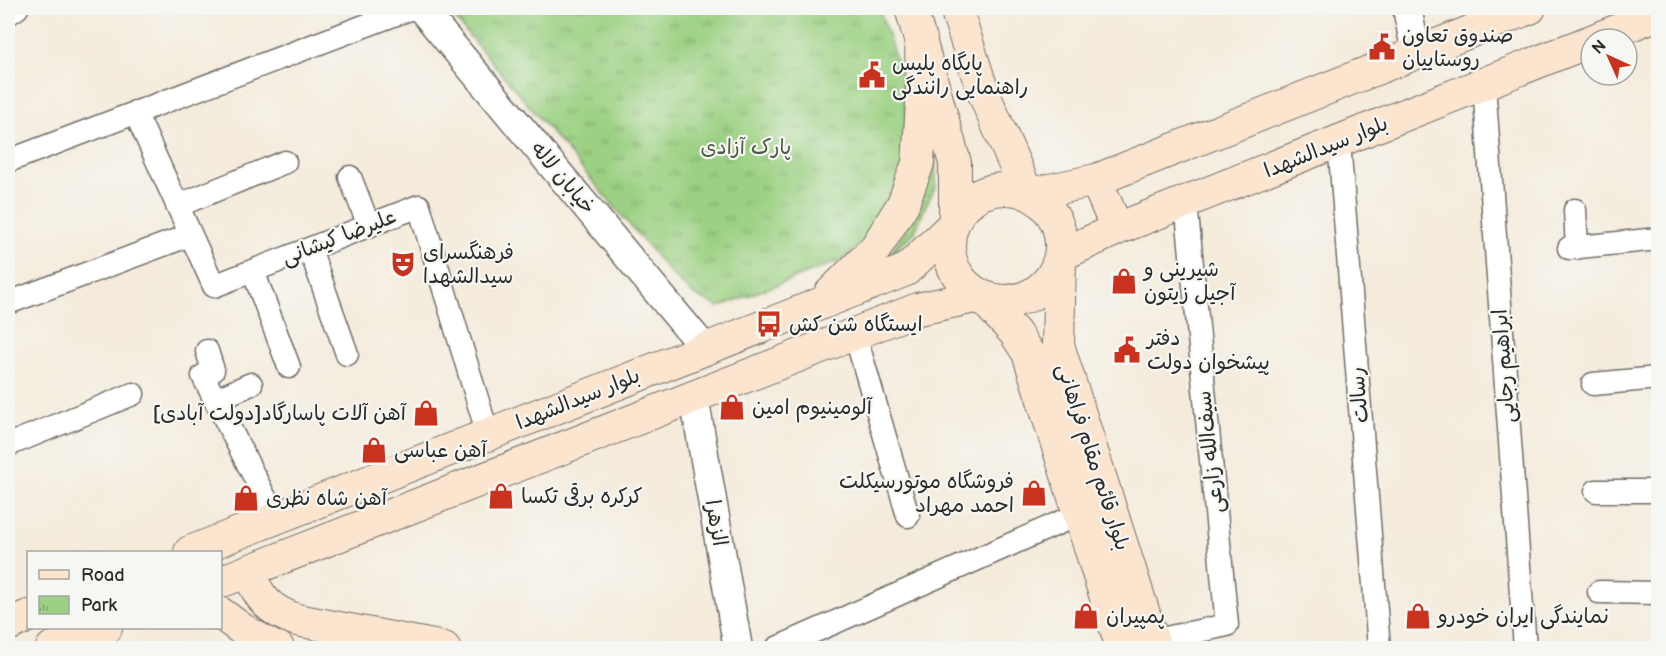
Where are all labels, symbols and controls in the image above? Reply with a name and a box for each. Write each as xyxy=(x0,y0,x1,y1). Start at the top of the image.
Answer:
place label: صندوق تعاون روستاییان xyxy=(1402,23,1513,72)
north arrow xyxy=(1579,27,1639,87)
public building icon: صندوق تعاون روستاییان xyxy=(1367,32,1397,62)
text: N xyxy=(1588,36,1610,58)
place label: پایگاه پلیس راهنمایی رانندگی xyxy=(892,51,1028,101)
public building icon: پایگاه پلیس راهنمایی رانندگی xyxy=(857,60,887,90)
street label: بلوار سیدالشهدا xyxy=(1260,111,1392,183)
park label: پارک آزادی xyxy=(701,135,791,160)
street label: خیابان لاله xyxy=(525,137,601,219)
street label: علیرضا کیشانی xyxy=(278,204,400,271)
place label: فرهنگسرای سیدالشهدا xyxy=(423,240,514,289)
theatre icon: فرهنگسرای سیدالشهدا xyxy=(388,249,418,279)
place label: شیرینی و آجیل زیتون xyxy=(1142,257,1236,306)
shop icon: شیرینی و آجیل زیتون xyxy=(1109,266,1139,296)
street label: ابراهیم رجایی xyxy=(1488,308,1523,424)
bus stop icon: ایستگاه شن کش xyxy=(754,309,784,339)
place label: ایستگاه شن کش xyxy=(789,312,923,337)
place label: دفتر پیشخوان دولت xyxy=(1145,326,1270,375)
public building icon: دفتر پیشخوان دولت xyxy=(1112,335,1142,365)
street label: بلوار قائم مقام فراهانی xyxy=(1048,360,1135,555)
street label: بلوار سیدالشهدا xyxy=(512,363,644,435)
street label: رسالت xyxy=(1344,366,1374,424)
street label: سیف‌الله زارعی xyxy=(1191,389,1230,515)
shop icon: آلومینیوم امین xyxy=(717,392,747,422)
place label: آلومینیوم امین xyxy=(752,395,873,423)
shop icon: آهن آلات پاسارگاد[دولت آبادی] xyxy=(411,398,441,428)
place label: آهن آلات پاسارگاد[دولت آبادی] xyxy=(152,401,407,426)
shop icon: آهن عباسی xyxy=(359,435,389,465)
place label: آهن عباسی xyxy=(394,438,487,464)
place label: فروشگاه موتورسیکلت احمد مهراد xyxy=(839,469,1014,518)
shop icon: فروشگاه موتورسیکلت احمد مهراد xyxy=(1019,478,1049,508)
shop icon: کرکره برقی تکسا xyxy=(486,481,516,511)
shop icon: آهن شاه نظری xyxy=(231,483,261,513)
place label: کرکره برقی تکسا xyxy=(521,483,643,509)
place label: آهن شاه نظری xyxy=(266,486,388,511)
street label: الزهرا xyxy=(700,498,732,548)
legend xyxy=(27,551,222,629)
text: Road xyxy=(81,565,125,586)
text: Park xyxy=(81,595,117,616)
shop icon: پمپیران xyxy=(1071,601,1101,631)
shop icon: نمایندگی ایران خودرو xyxy=(1403,601,1433,631)
place label: پمپیران xyxy=(1106,604,1165,629)
place label: نمایندگی ایران خودرو xyxy=(1436,604,1609,630)

